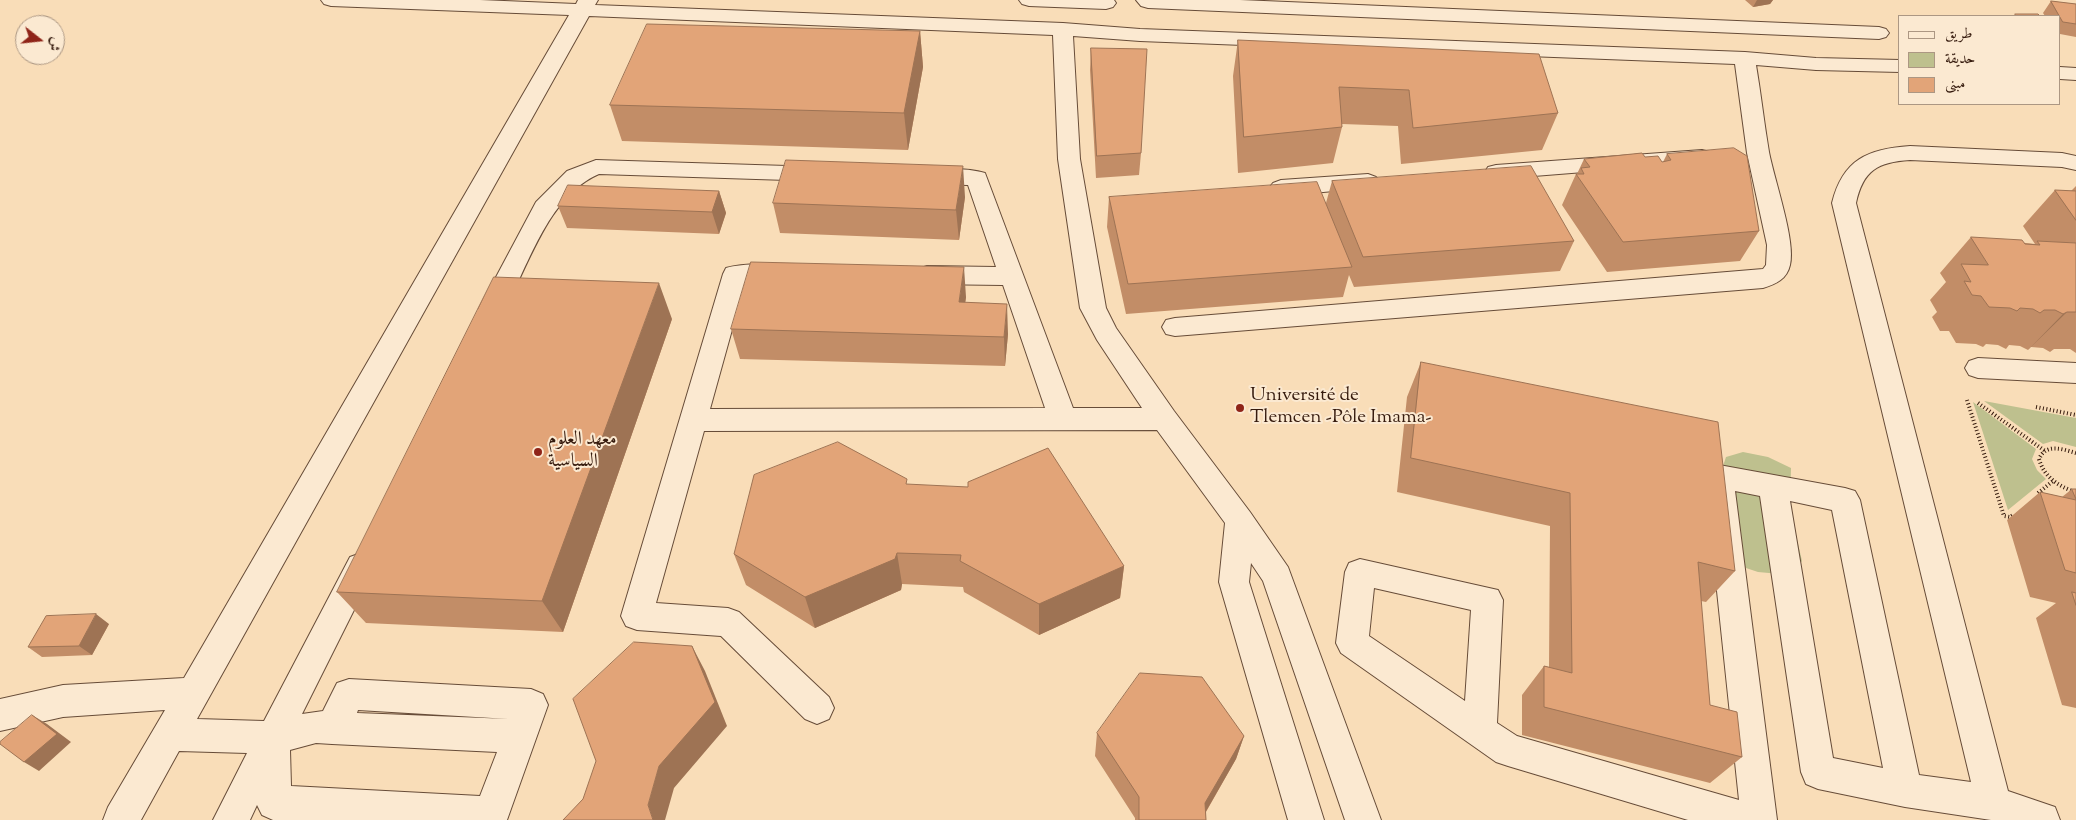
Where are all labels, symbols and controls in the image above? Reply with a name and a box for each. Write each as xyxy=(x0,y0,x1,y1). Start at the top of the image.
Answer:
north arrow xyxy=(15,15,65,65)
legend xyxy=(1898,15,2061,105)
text: طريق xyxy=(1945,24,1972,45)
text: ش xyxy=(42,34,65,53)
text: حديقة xyxy=(1945,49,1975,70)
text: مبنى xyxy=(1945,74,1965,95)
place label: Université de Tlemcen -Pôle Imama- xyxy=(1250,386,1432,430)
marker: Université de Tlemcen -Pôle Imama- xyxy=(1234,402,1246,414)
place label: معهد العلوم السياسية xyxy=(548,430,617,474)
marker: معهد العلوم السياسية xyxy=(532,446,544,458)

